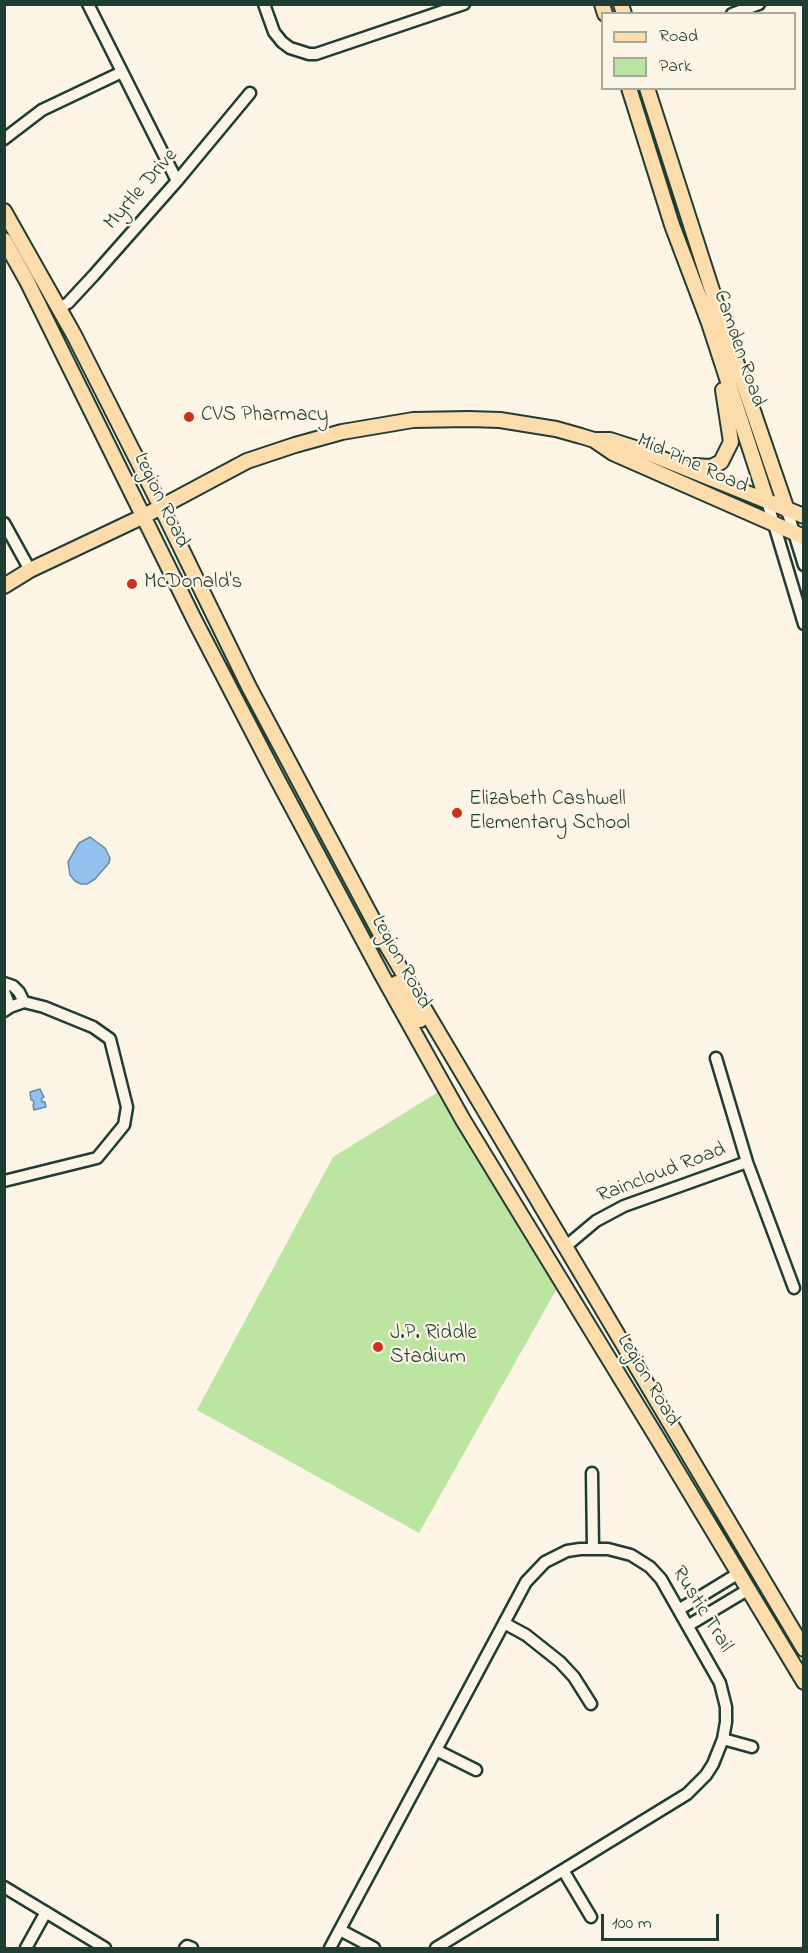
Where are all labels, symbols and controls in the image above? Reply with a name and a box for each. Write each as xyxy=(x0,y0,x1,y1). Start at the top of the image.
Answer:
legend xyxy=(601,12,796,90)
text: Road xyxy=(659,24,698,50)
text: Park xyxy=(659,54,692,80)
street label: Myrtle Drive xyxy=(100,144,184,236)
street label: Camden Road xyxy=(706,287,770,411)
place label: CVS Pharmacy xyxy=(201,404,328,430)
marker: CVS Pharmacy xyxy=(182,410,196,424)
street label: Mid Pine Road xyxy=(633,429,751,501)
street label: Legion Road xyxy=(126,449,194,553)
place label: McDonald's xyxy=(144,571,242,597)
marker: McDonald's xyxy=(125,577,139,591)
place label: Elizabeth Cashwell Elementary School xyxy=(469,788,630,838)
marker: Elizabeth Cashwell Elementary School xyxy=(450,806,464,820)
street label: Legion Road xyxy=(364,912,436,1014)
street label: Raincloud Road xyxy=(594,1138,730,1210)
place label: J.P. Riddle Stadium xyxy=(390,1322,477,1372)
street label: Legion Road xyxy=(610,1331,684,1431)
marker: J.P. Riddle Stadium xyxy=(371,1340,385,1354)
street label: Rustic Trail xyxy=(665,1562,737,1658)
scale bar xyxy=(604,1902,722,1940)
text: 100 m xyxy=(612,1911,652,1937)

